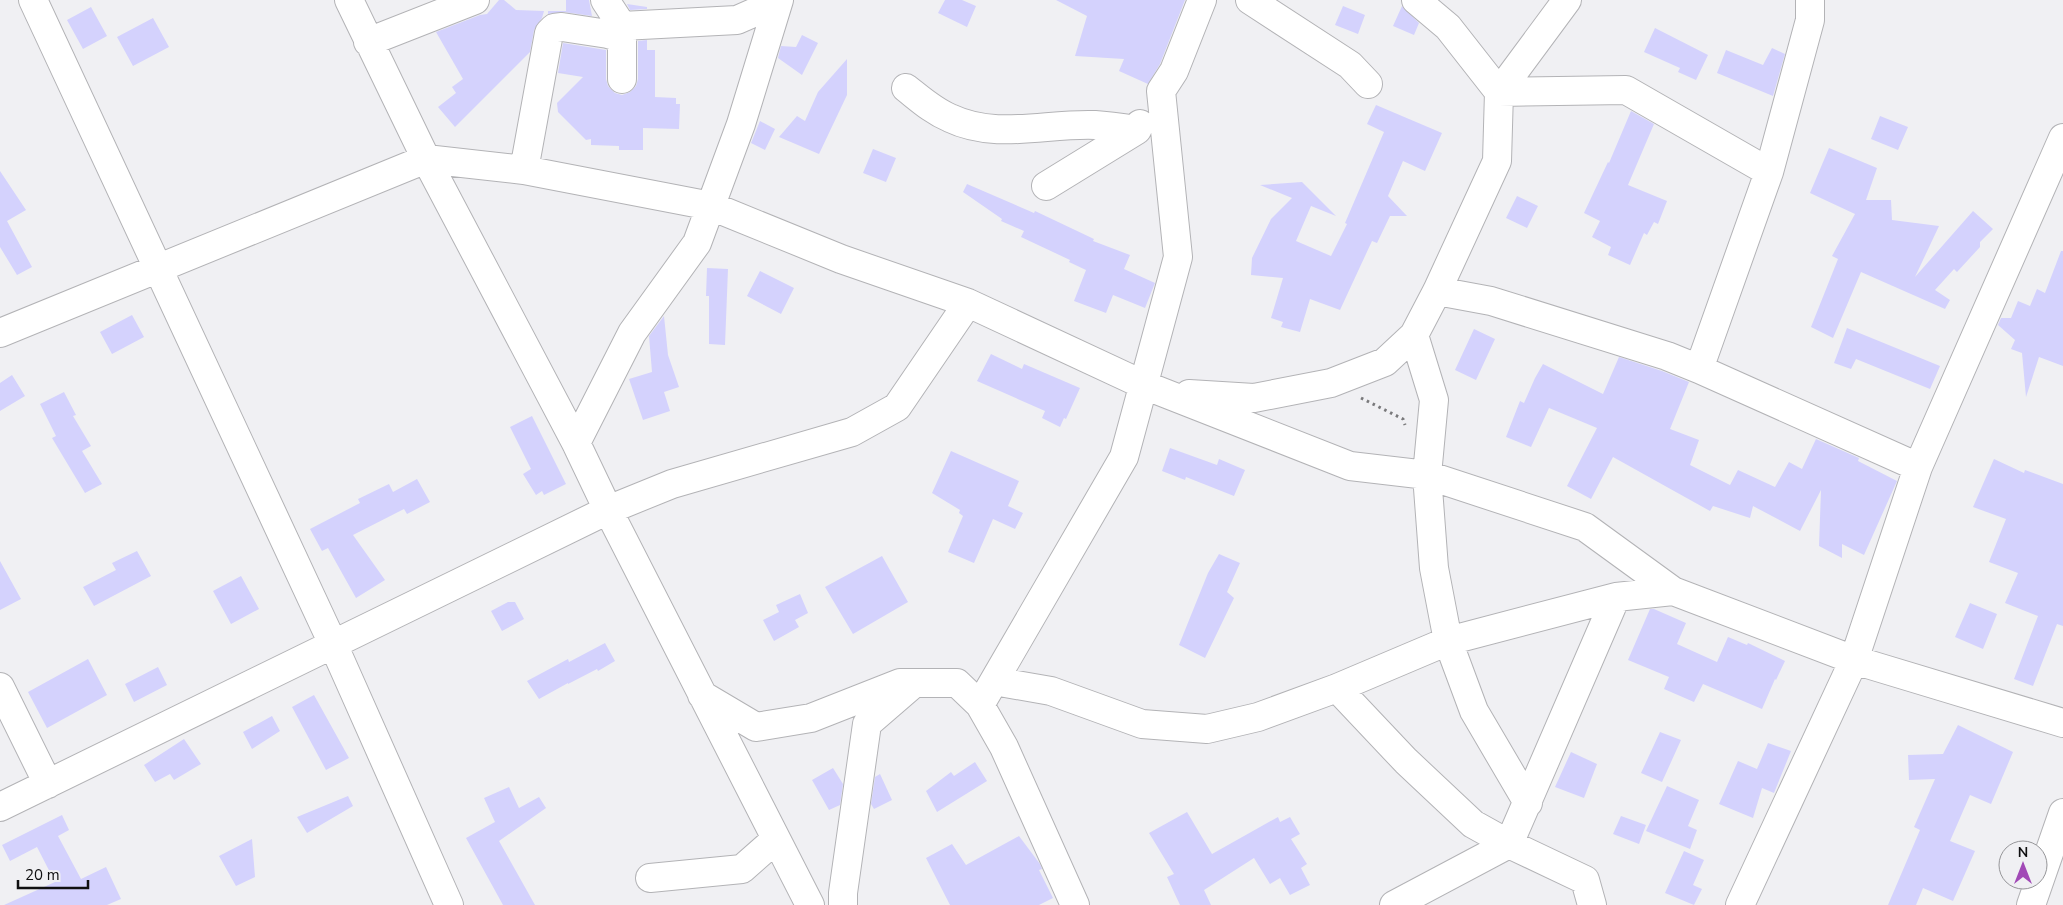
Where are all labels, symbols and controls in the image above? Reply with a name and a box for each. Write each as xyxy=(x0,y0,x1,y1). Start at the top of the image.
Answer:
north arrow xyxy=(1998,840,2048,890)
text: N xyxy=(2018,843,2028,862)
scale bar xyxy=(18,858,88,890)
text: 20 m xyxy=(25,865,60,885)

